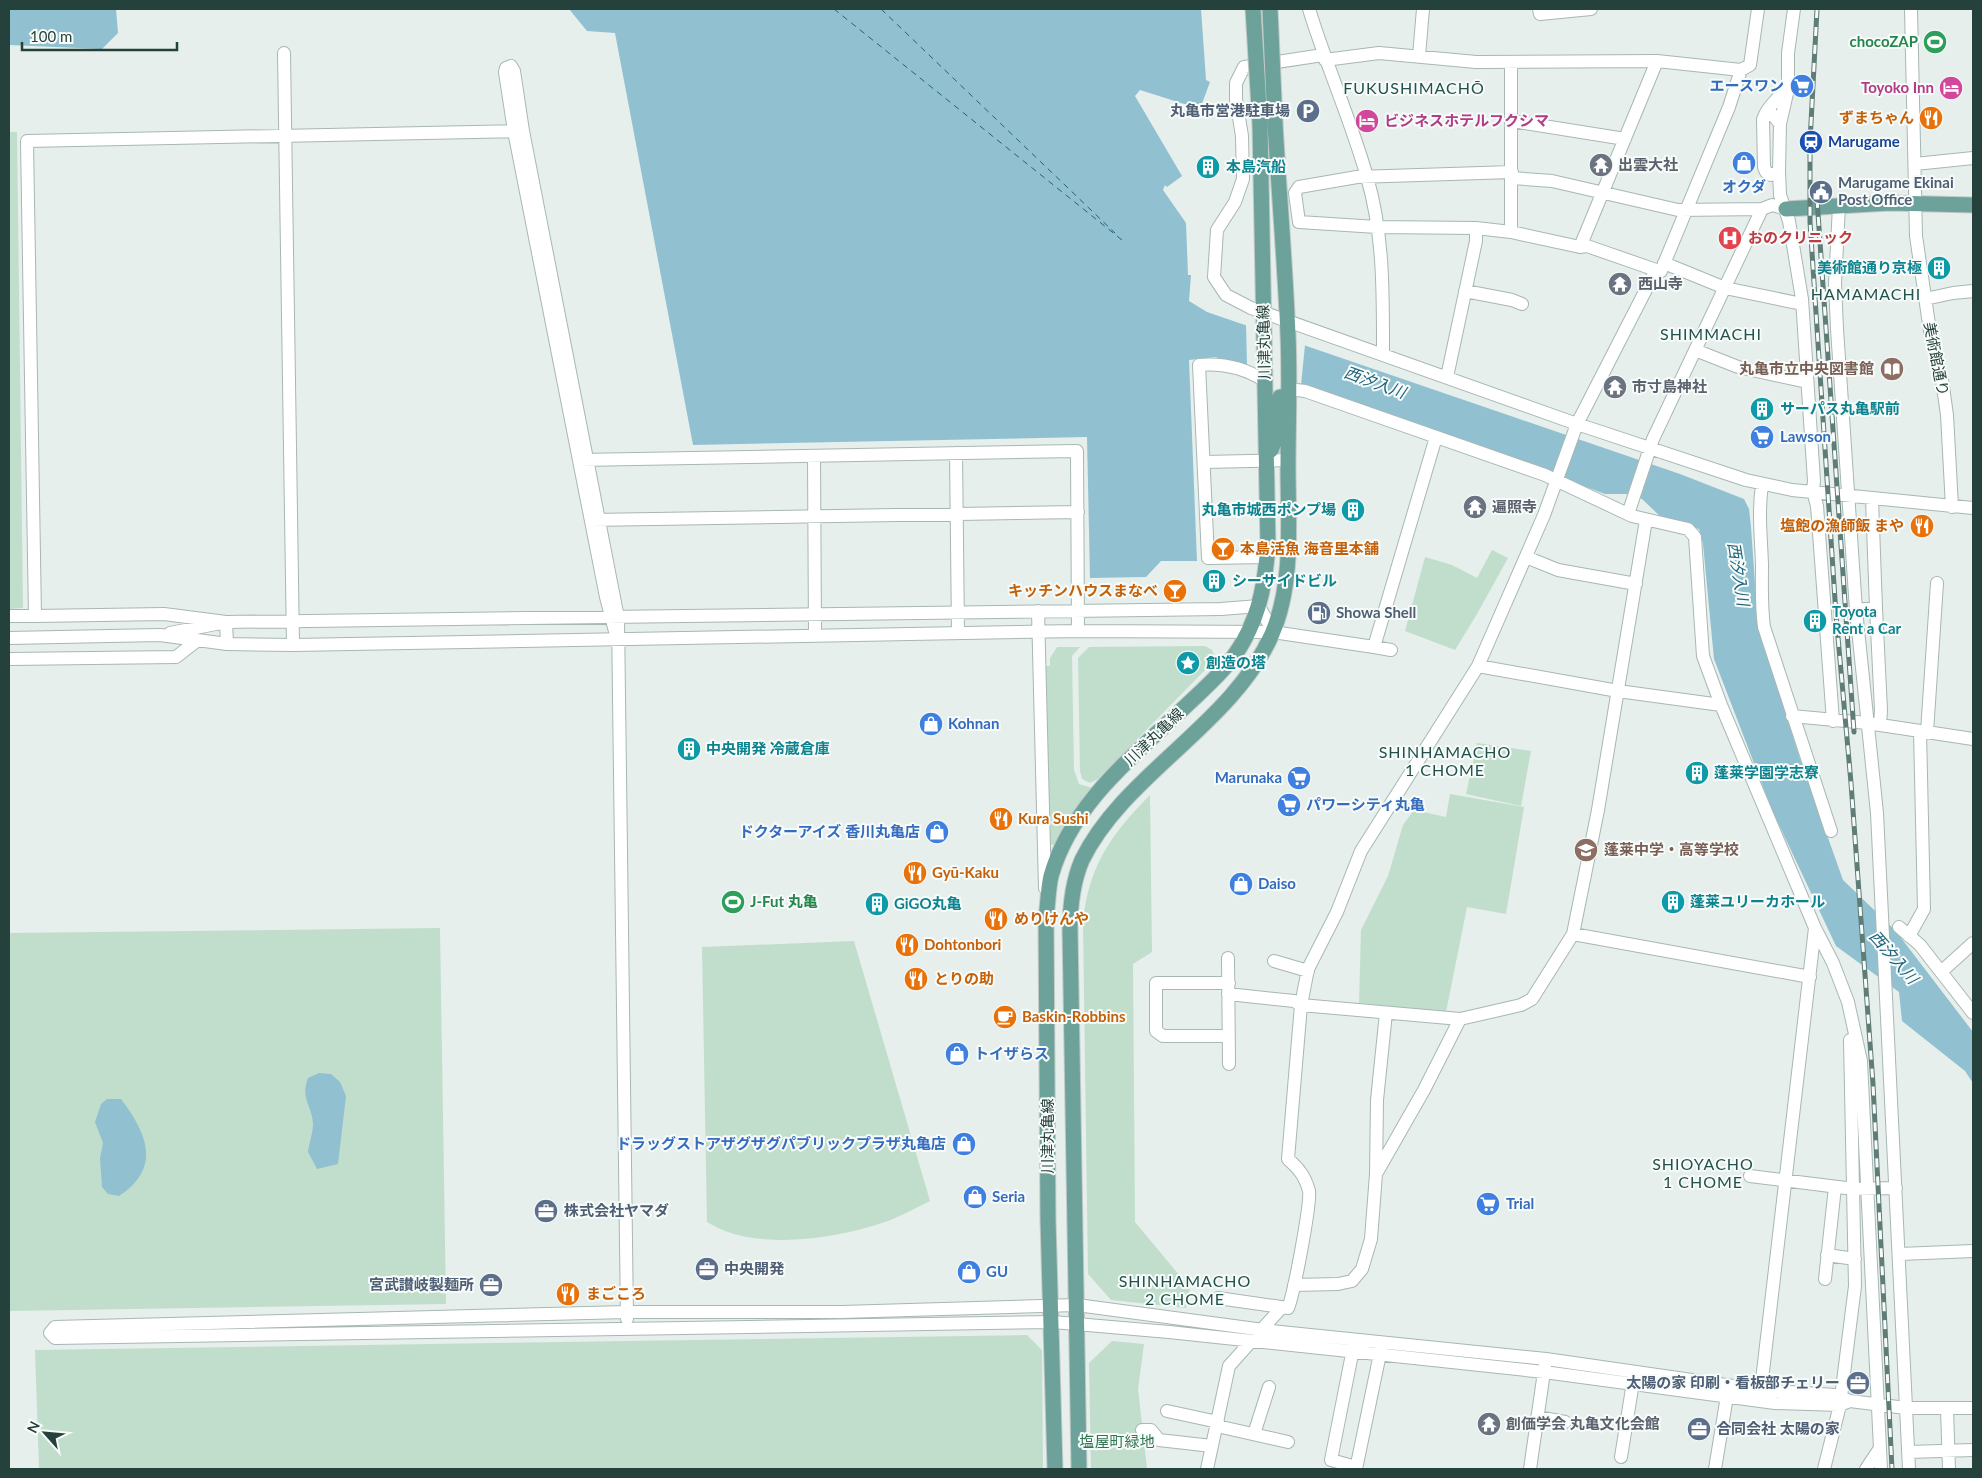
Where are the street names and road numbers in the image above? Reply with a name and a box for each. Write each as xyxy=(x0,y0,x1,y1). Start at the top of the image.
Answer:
street label: 川津丸亀線 xyxy=(1253,304,1273,380)
street label: 美術館通り xyxy=(1921,320,1953,397)
street label: 川津丸亀線 xyxy=(1120,704,1187,769)
street label: 川津丸亀線 xyxy=(1038,1098,1056,1174)

